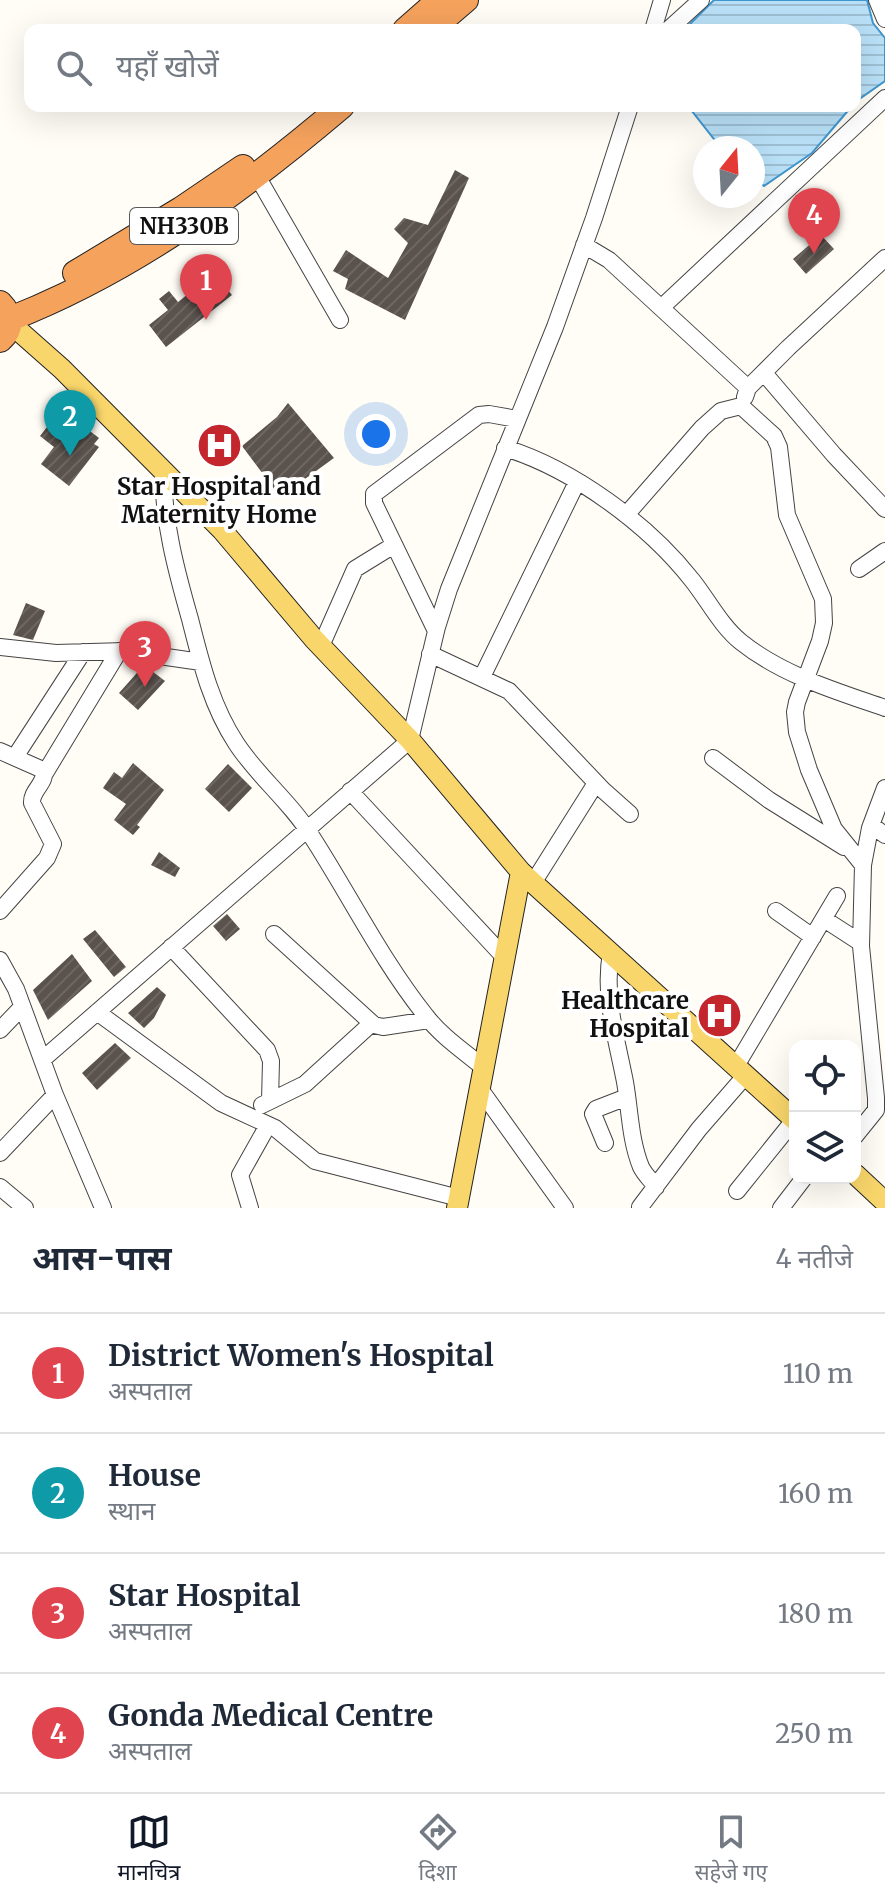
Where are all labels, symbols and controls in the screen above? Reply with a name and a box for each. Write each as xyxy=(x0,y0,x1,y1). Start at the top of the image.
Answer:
search box xyxy=(24,24,861,112)
icon: search xyxy=(52,46,96,90)
text: यहाँ खोजें xyxy=(116,47,219,85)
north arrow xyxy=(693,136,765,208)
pin: 4 xyxy=(788,188,840,254)
road number: NH330B xyxy=(130,208,238,244)
pin: 1 xyxy=(180,254,232,320)
pin: 2 xyxy=(44,390,96,456)
your location xyxy=(356,414,396,454)
hospital icon: Star Hospital and Maternity Home xyxy=(195,421,243,469)
place label: Star Hospital and Maternity Home xyxy=(117,471,321,530)
pin: 3 xyxy=(119,621,171,687)
place label: Healthcare Hospital xyxy=(561,985,689,1044)
hospital icon: Healthcare Hospital xyxy=(696,991,744,1039)
map controls xyxy=(789,1040,861,1184)
button: locate xyxy=(789,1040,861,1112)
button: layers xyxy=(789,1112,861,1184)
text: आस-पास xyxy=(32,1237,172,1279)
text: 4 नतीजे xyxy=(776,1242,853,1275)
text: District Women's Hospital xyxy=(108,1336,494,1374)
text: 1 xyxy=(52,1357,64,1390)
text: 110 m xyxy=(783,1357,853,1390)
text: अस्पताल xyxy=(108,1374,192,1407)
text: House xyxy=(108,1456,201,1494)
text: 2 xyxy=(50,1477,66,1510)
text: 160 m xyxy=(778,1477,853,1510)
text: स्थान xyxy=(108,1494,155,1527)
text: Star Hospital xyxy=(108,1576,301,1614)
text: 3 xyxy=(51,1597,65,1630)
text: 180 m xyxy=(778,1597,853,1630)
text: अस्पताल xyxy=(108,1614,192,1647)
text: Gonda Medical Centre xyxy=(108,1696,433,1734)
text: 4 xyxy=(50,1717,66,1750)
text: 250 m xyxy=(775,1717,853,1750)
text: अस्पताल xyxy=(108,1734,192,1767)
tab: मानचित्र xyxy=(118,1810,180,1889)
tab: दिशा xyxy=(416,1810,460,1889)
tab: सहेजे गए xyxy=(695,1810,767,1889)

